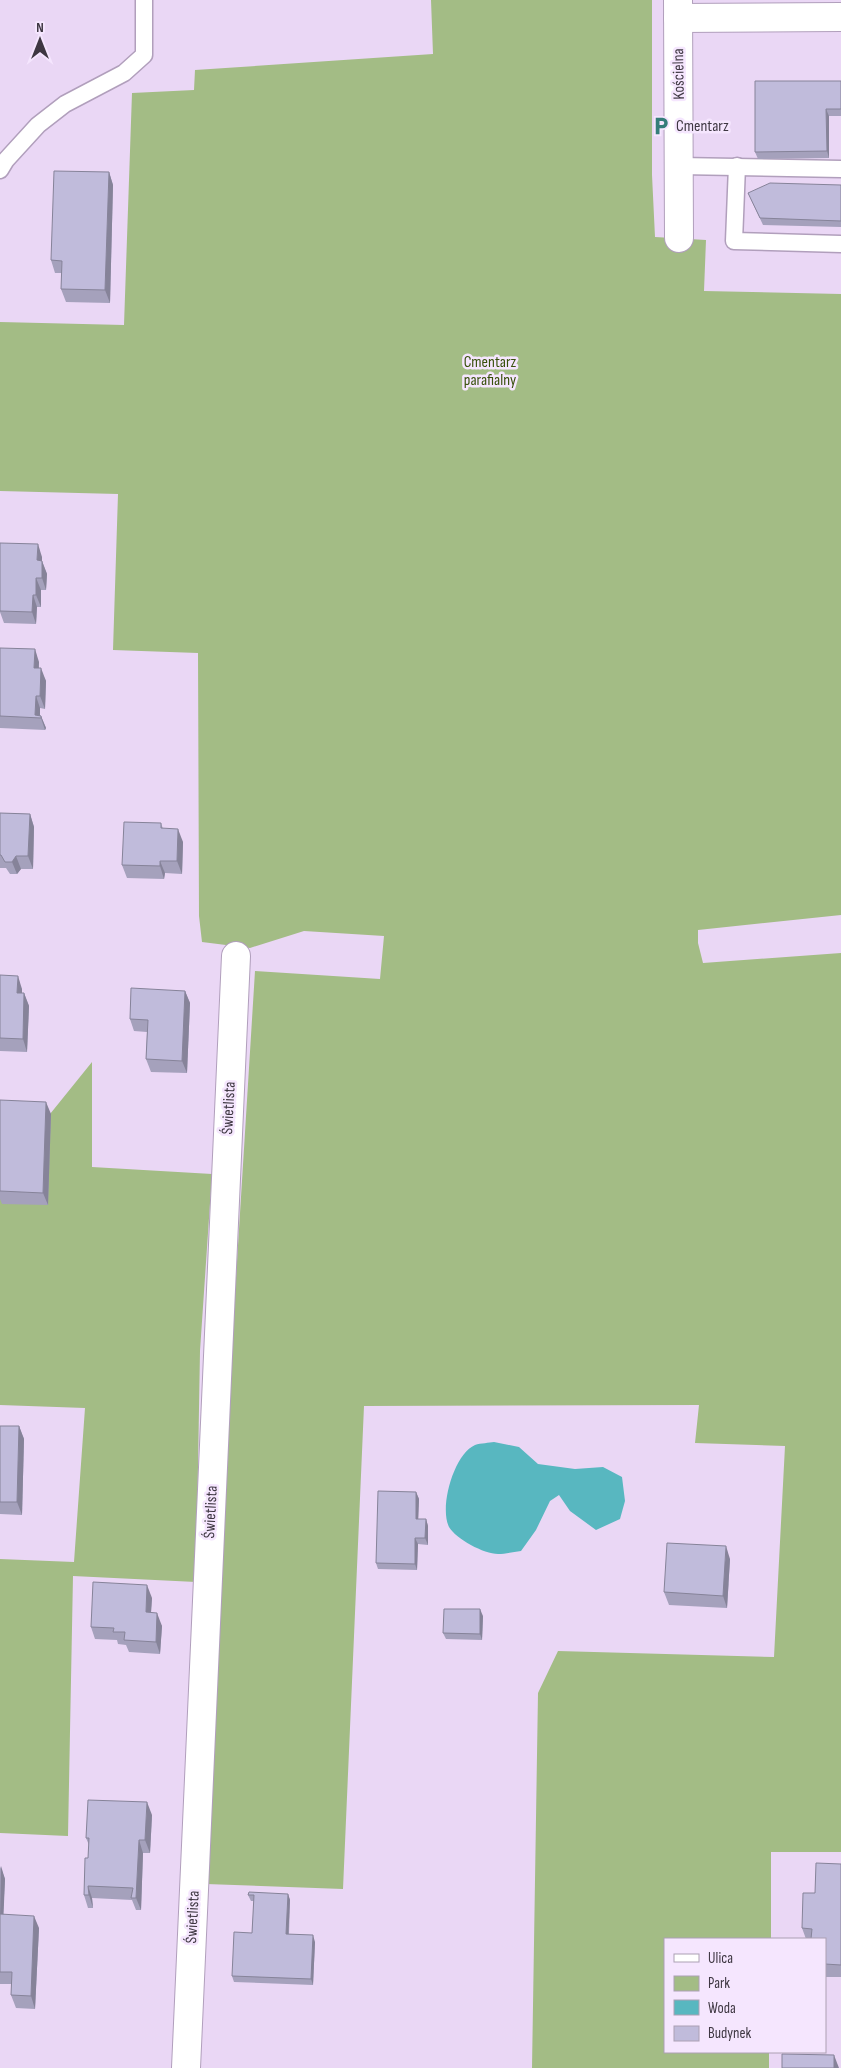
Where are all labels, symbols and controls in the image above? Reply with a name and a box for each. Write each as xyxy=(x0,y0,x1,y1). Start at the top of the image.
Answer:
north arrow xyxy=(15,15,65,65)
text: N xyxy=(36,19,44,36)
street label: Kościelna xyxy=(669,48,689,100)
parking icon: Cmentarz xyxy=(650,115,672,137)
place label: Cmentarz xyxy=(676,117,729,136)
park label: Cmentarz parafialny xyxy=(464,353,517,390)
street label: Świetlista xyxy=(218,1081,240,1135)
street label: Świetlista xyxy=(200,1485,222,1539)
street label: Świetlista xyxy=(182,1890,204,1944)
legend xyxy=(664,1938,826,2053)
text: Ulica xyxy=(708,1949,733,1968)
text: Park xyxy=(708,1974,730,1993)
text: Woda xyxy=(708,1999,736,2018)
text: Budynek xyxy=(708,2024,751,2043)

